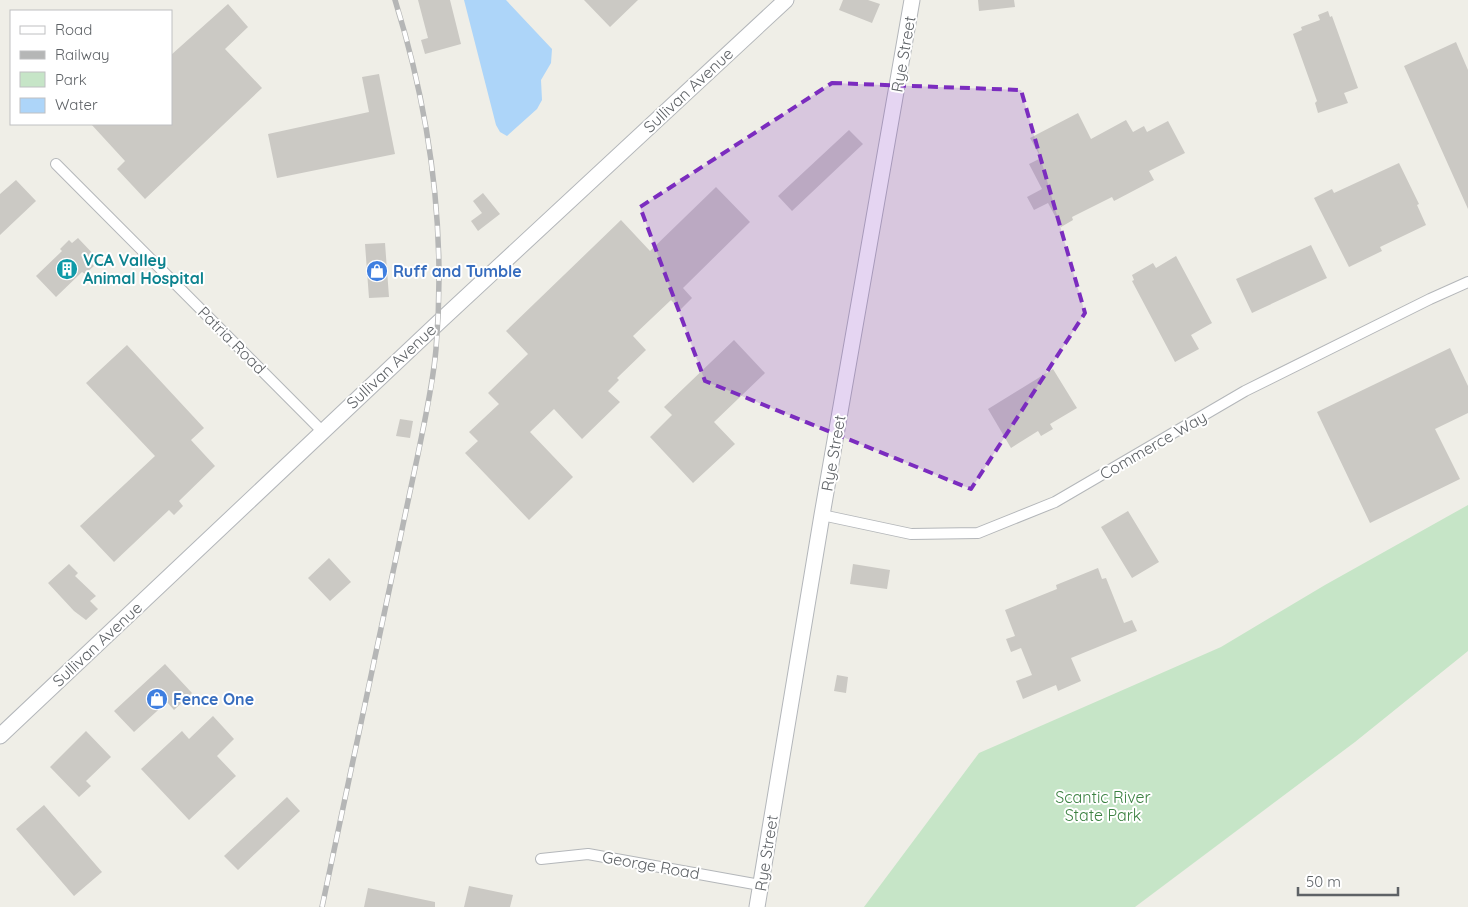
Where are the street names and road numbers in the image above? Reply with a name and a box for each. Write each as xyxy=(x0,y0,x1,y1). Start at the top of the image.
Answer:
street label: Rye Street xyxy=(886,14,920,94)
street label: Sullivan Avenue xyxy=(639,43,737,137)
street label: Patria Road xyxy=(194,302,270,378)
street label: Sullivan Avenue xyxy=(342,319,440,413)
street label: Commerce Way xyxy=(1096,406,1210,484)
street label: Rye Street xyxy=(816,413,850,493)
street label: Sullivan Avenue xyxy=(48,597,146,691)
street label: Rye Street xyxy=(750,813,782,893)
street label: George Road xyxy=(601,847,701,883)

